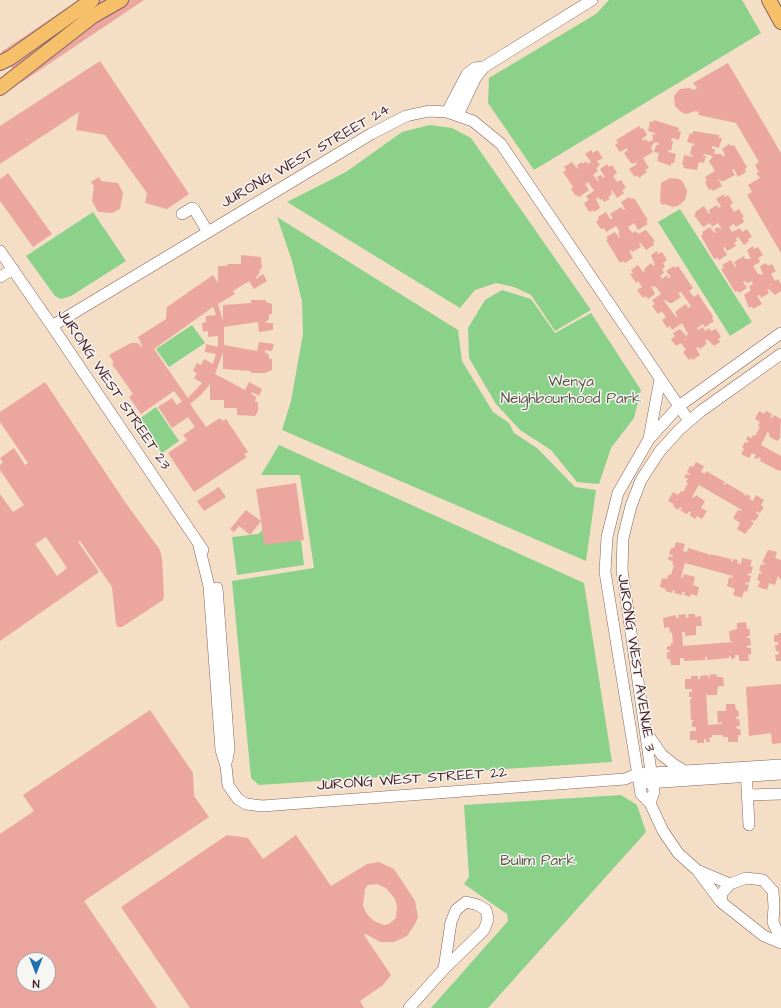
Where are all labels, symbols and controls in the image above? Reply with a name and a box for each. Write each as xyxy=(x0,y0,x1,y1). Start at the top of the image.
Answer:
street label: JURONG WEST STREET 24 xyxy=(218,101,394,213)
street label: JURONG WEST STREET 23 xyxy=(52,306,174,474)
park label: Wenya Neighbourhood Park xyxy=(501,374,641,409)
street label: JURONG WEST AVENUE 3 xyxy=(612,573,658,753)
street label: JURONG WEST STREET 22 xyxy=(316,764,508,796)
park label: Bulim Park xyxy=(500,853,576,871)
north arrow xyxy=(16,952,56,992)
text: N xyxy=(33,976,39,991)

